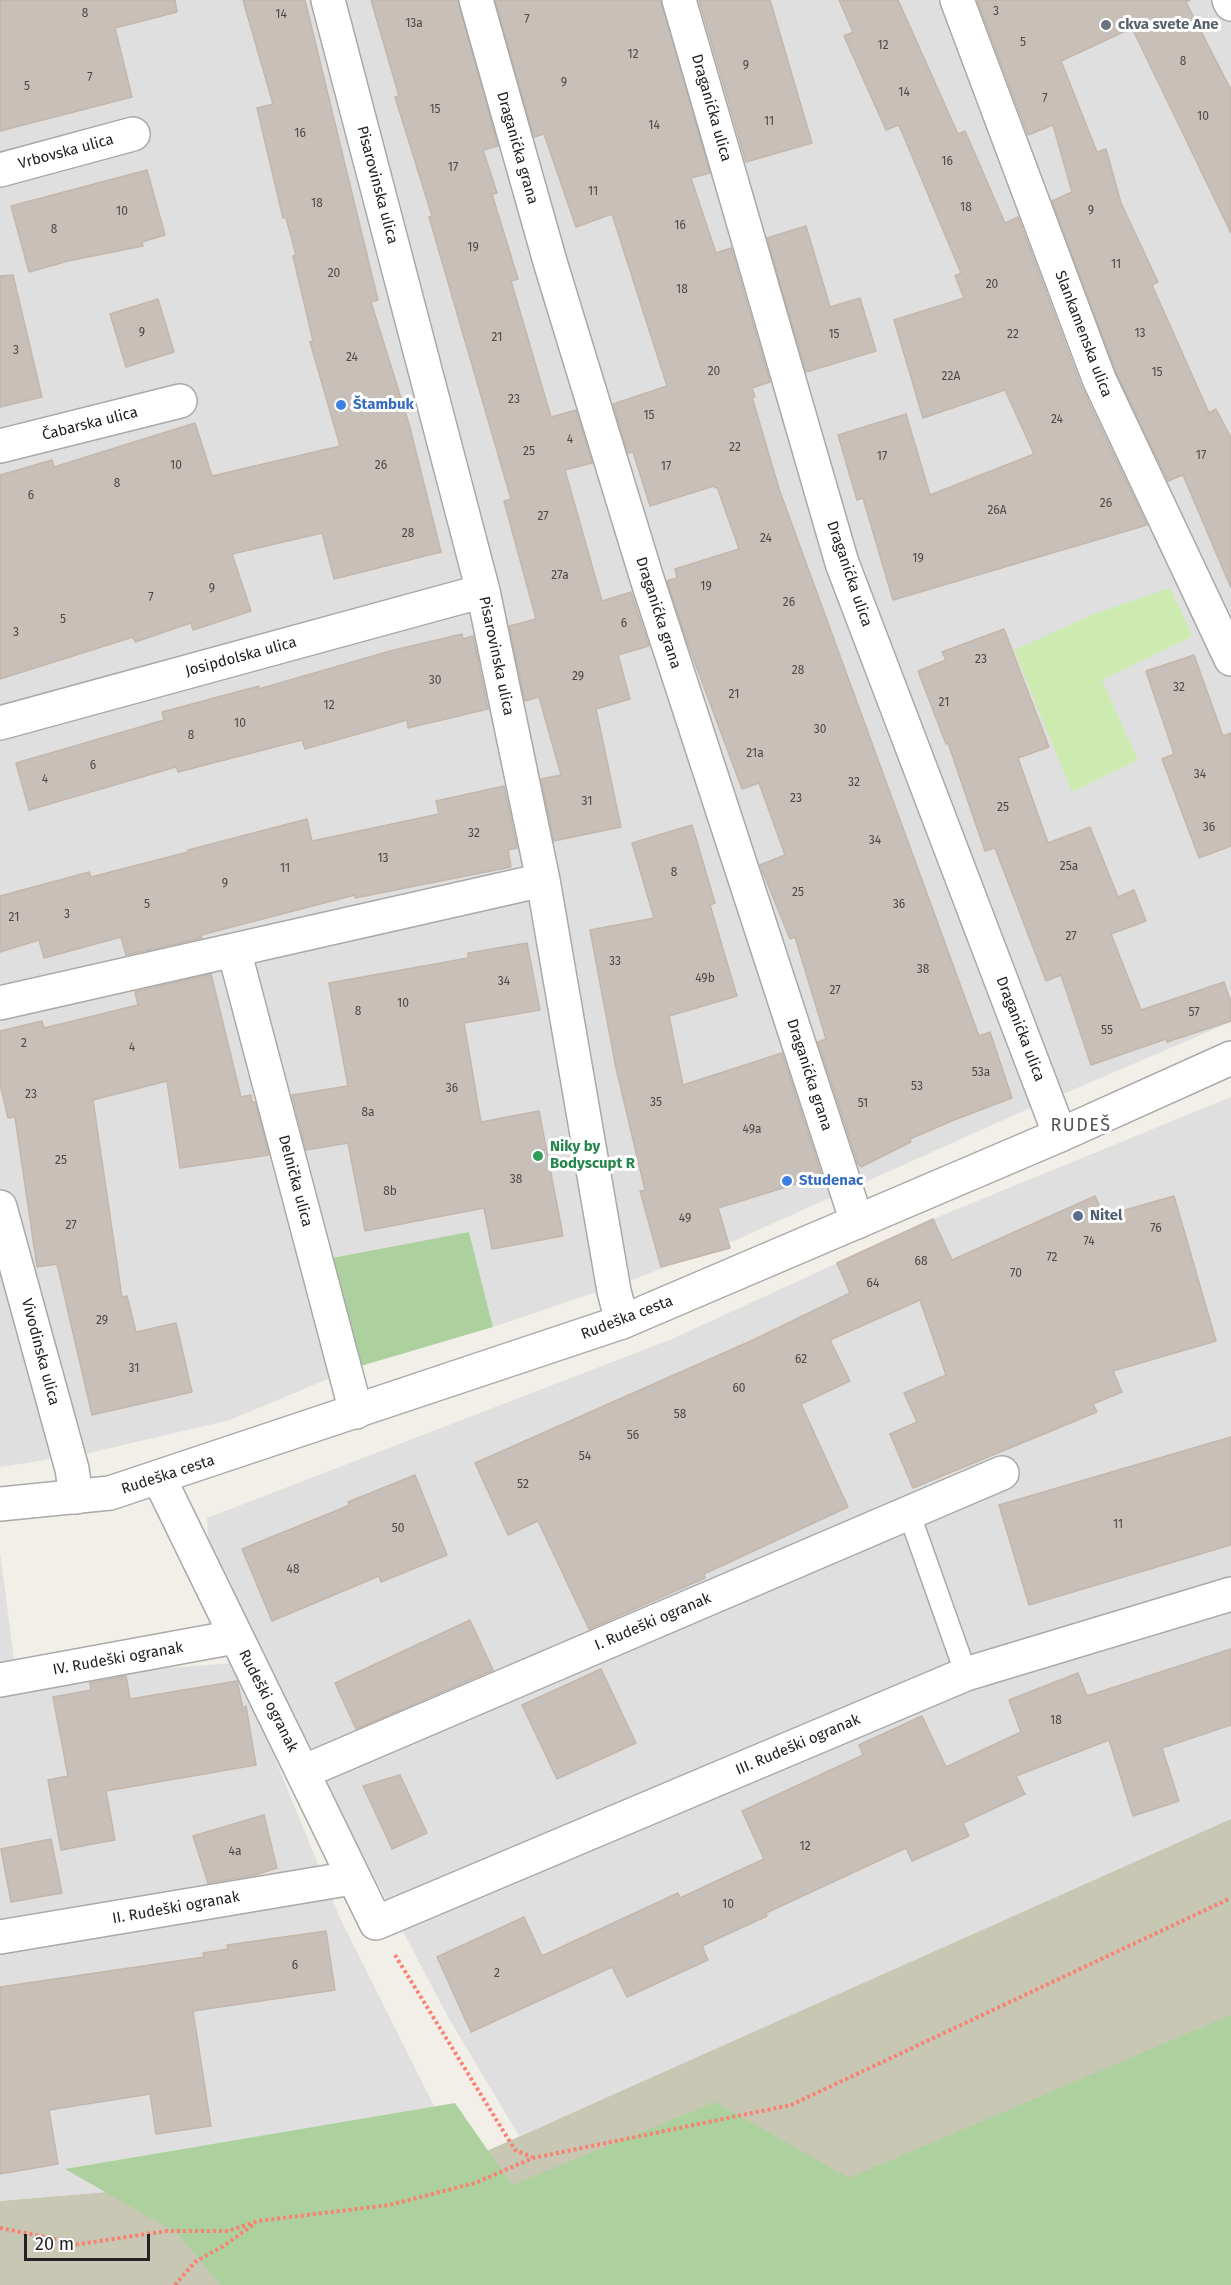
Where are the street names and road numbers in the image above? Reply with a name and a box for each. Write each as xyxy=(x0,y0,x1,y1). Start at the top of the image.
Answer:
street label: Draganićka ulica xyxy=(687,52,735,164)
street label: Draganićka grana xyxy=(492,89,542,207)
street label: Pisarovinska ulica xyxy=(353,124,401,246)
street label: Vrbovska ulica xyxy=(16,131,116,173)
street label: Slankamenska ulica xyxy=(1051,268,1115,400)
street label: Čabarska ulica xyxy=(40,403,140,445)
street label: Draganićka ulica xyxy=(822,519,876,629)
street label: Draganićka grana xyxy=(631,555,685,671)
street label: Pisarovinska ulica xyxy=(475,595,517,717)
street label: Josipdolska ulica xyxy=(183,633,299,681)
street label: Draganićka ulica xyxy=(992,974,1048,1084)
street label: Draganićka grana xyxy=(782,1017,836,1133)
street label: Delnička ulica xyxy=(274,1133,316,1229)
street label: Rudeška cesta xyxy=(578,1292,676,1344)
street label: Vivodinska ulica xyxy=(17,1297,63,1407)
street label: Rudeška cesta xyxy=(119,1451,217,1499)
street label: I. Rudeški ogranak xyxy=(592,1589,714,1655)
street label: IV. Rudeški ogranak xyxy=(51,1639,185,1679)
street label: Rudeški ogranak xyxy=(234,1647,302,1755)
street label: III. Rudeški ogranak xyxy=(733,1711,863,1779)
street label: II. Rudeški ogranak xyxy=(111,1888,241,1928)

